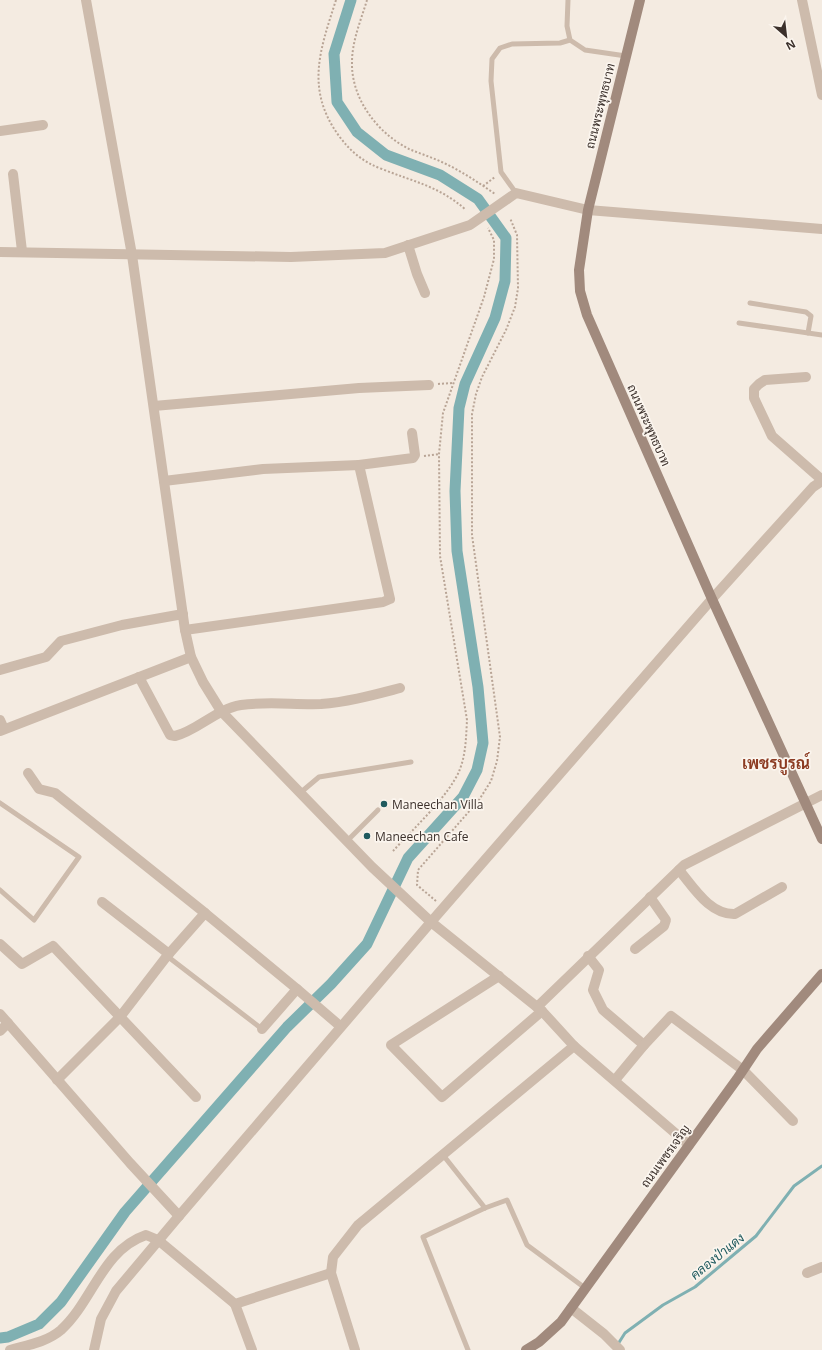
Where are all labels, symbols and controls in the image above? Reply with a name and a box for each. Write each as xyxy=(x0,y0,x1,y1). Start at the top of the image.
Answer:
north arrow xyxy=(766,16,806,56)
text: N xyxy=(783,37,798,54)
street label: ถนนพระพุทธบาท xyxy=(581,61,620,151)
street label: ถนนพระพุทธบาท xyxy=(623,382,675,469)
district label: เพชรบูรณ์ xyxy=(742,752,811,776)
place label: Maneechan Villa xyxy=(392,796,483,813)
marker: Maneechan Villa xyxy=(379,799,389,809)
place label: Maneechan Cafe xyxy=(375,828,469,845)
marker: Maneechan Cafe xyxy=(362,831,372,841)
street label: ถนนเพชรเจริญ xyxy=(636,1121,694,1191)
water label: คลองป่าแดง xyxy=(686,1229,748,1283)

